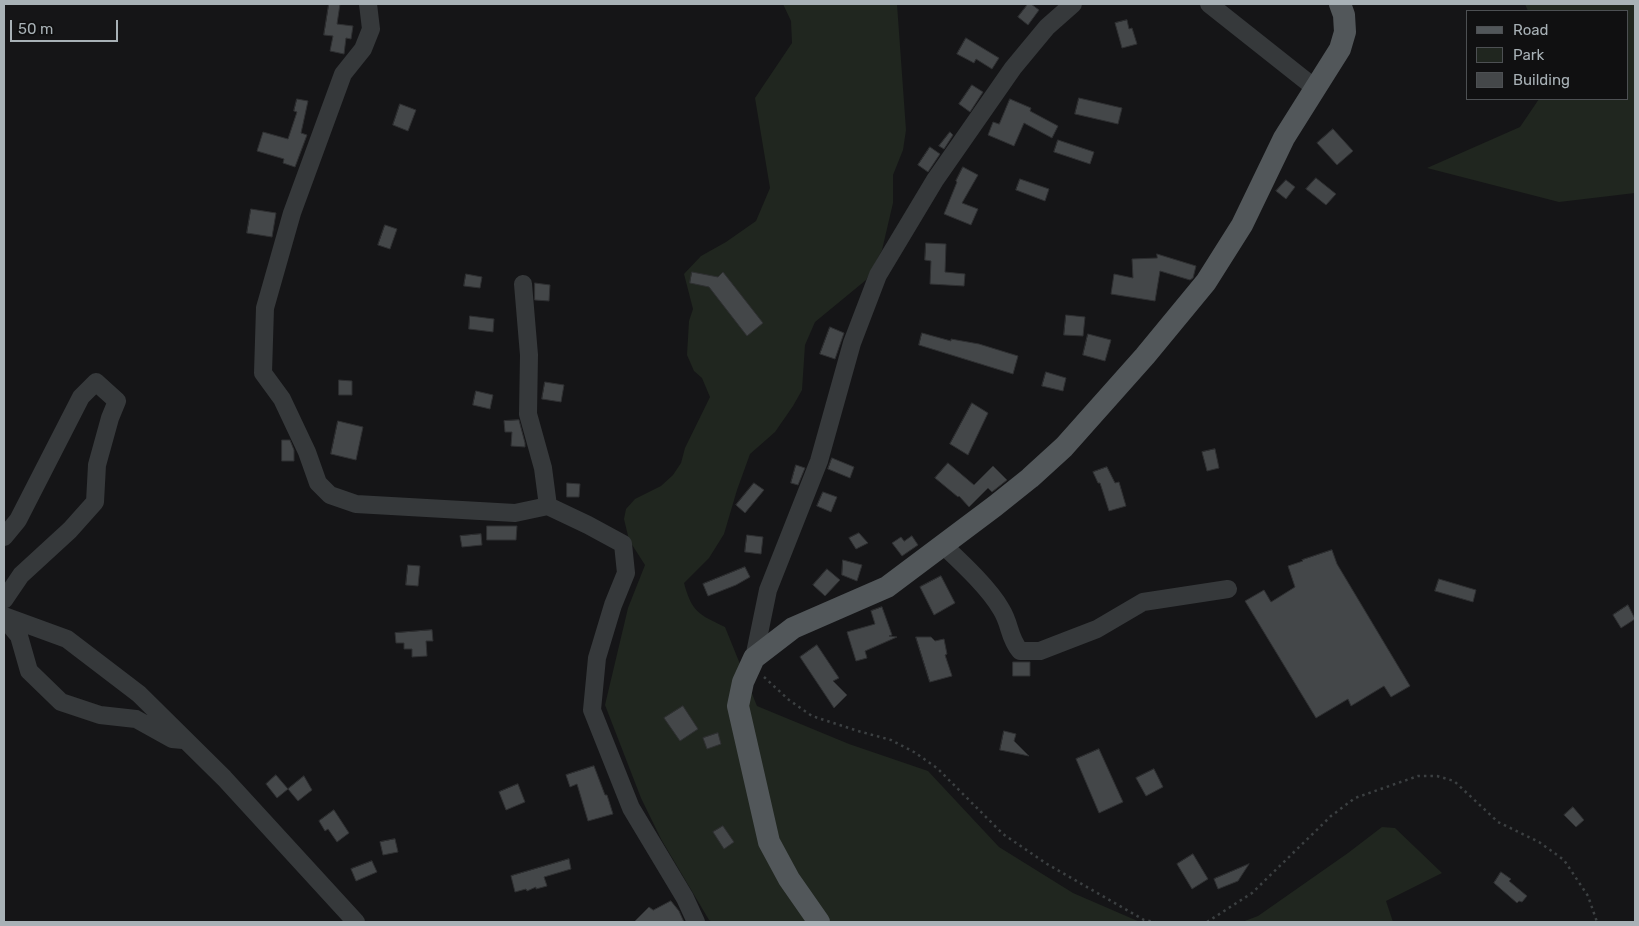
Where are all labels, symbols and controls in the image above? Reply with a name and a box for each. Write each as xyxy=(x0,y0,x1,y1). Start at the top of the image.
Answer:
scale bar xyxy=(12,10,120,42)
legend xyxy=(1466,10,1629,100)
text: 50 m xyxy=(18,20,53,38)
text: Road xyxy=(1513,21,1549,39)
text: Park xyxy=(1513,46,1544,64)
text: Building xyxy=(1513,71,1570,89)

